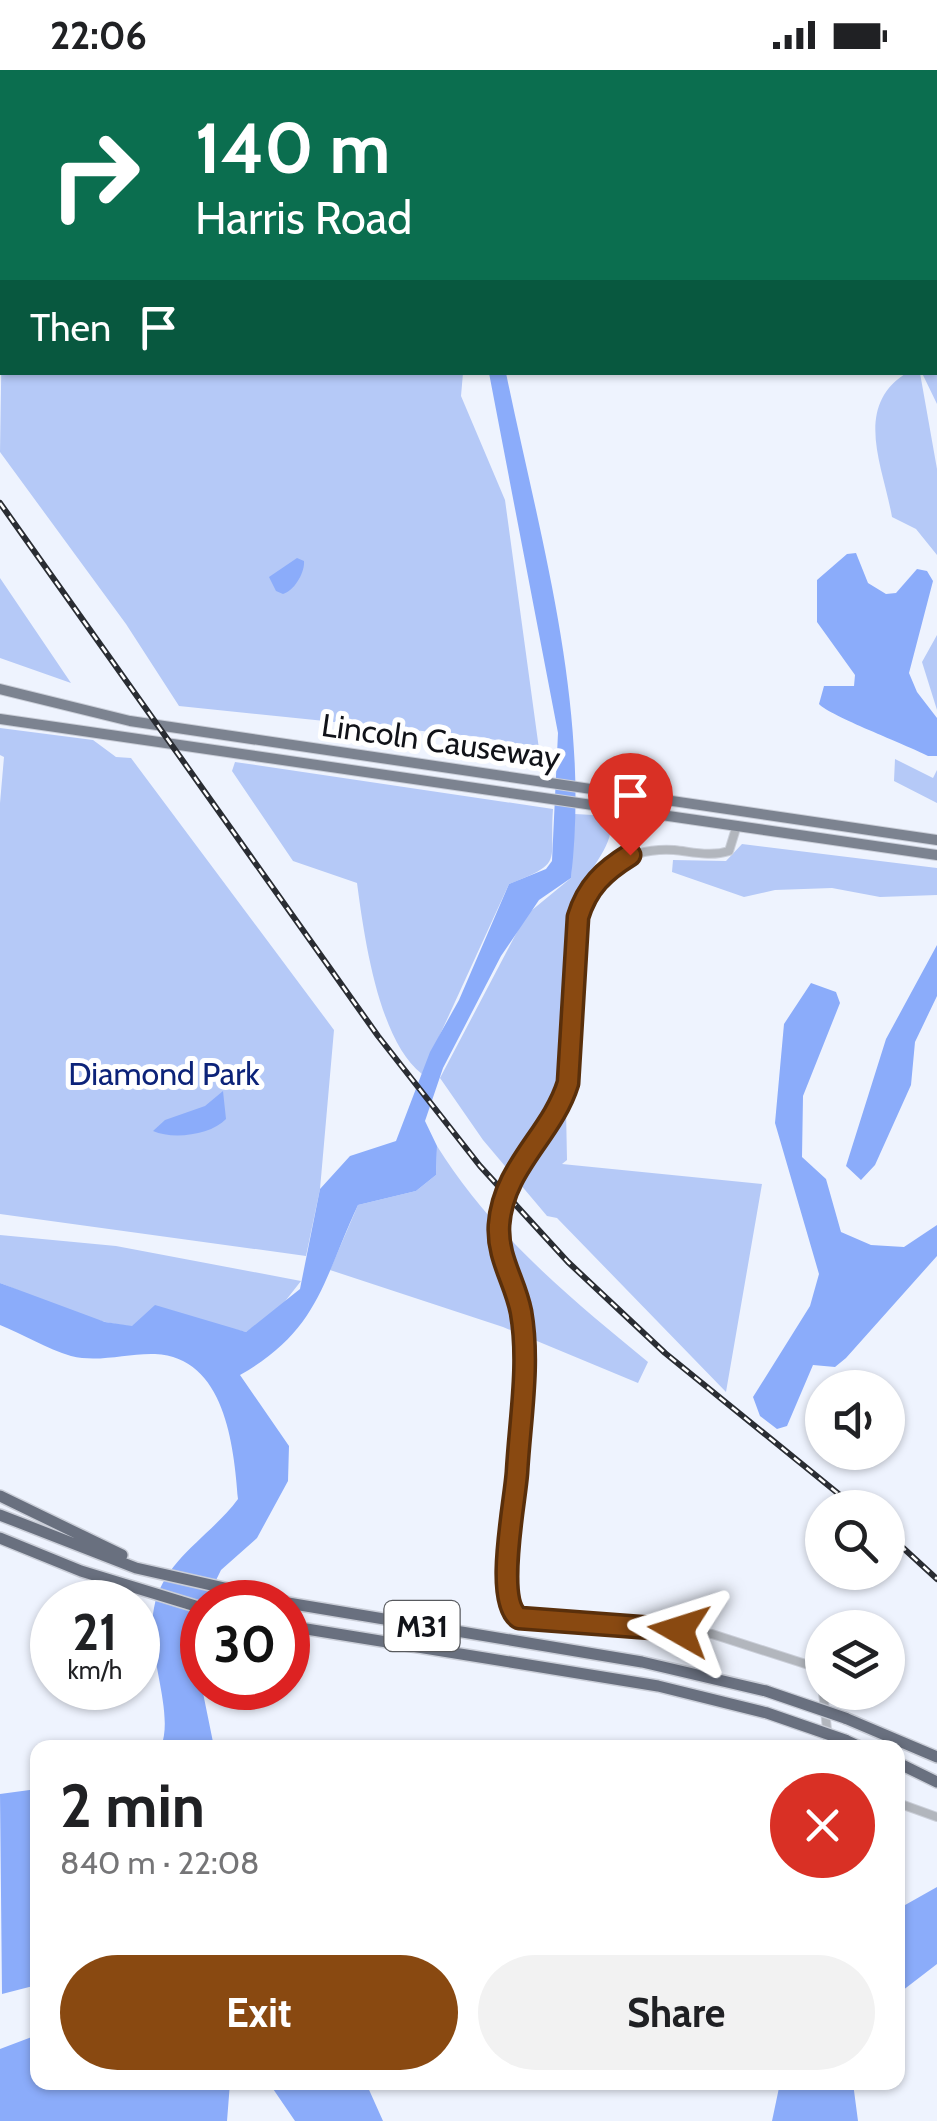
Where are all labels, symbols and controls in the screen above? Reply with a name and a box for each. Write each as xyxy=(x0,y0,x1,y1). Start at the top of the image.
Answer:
text: 22:06 xyxy=(50,12,147,59)
text: 140 m xyxy=(195,105,390,191)
icon: right xyxy=(30,110,160,240)
text: Harris Road xyxy=(195,191,412,245)
icon: arrive xyxy=(131,300,186,355)
text: Then xyxy=(30,304,111,351)
street label: Lincoln Causeway xyxy=(319,705,563,777)
pin xyxy=(588,753,673,856)
icon: arrive xyxy=(603,768,658,823)
park label: Diamond Park xyxy=(68,1054,260,1093)
map controls xyxy=(805,1370,905,1710)
button: sound xyxy=(805,1370,905,1470)
button: search xyxy=(805,1490,905,1590)
position arrow xyxy=(627,1578,731,1682)
speed limit sign: 30 xyxy=(180,1580,310,1710)
road number: M31 xyxy=(384,1601,460,1651)
text: 21 xyxy=(73,1602,117,1663)
button: layers xyxy=(805,1610,905,1710)
text: km/h xyxy=(68,1655,122,1685)
text: 2 min xyxy=(60,1769,205,1842)
button: close xyxy=(770,1773,875,1878)
text: 840 m · 22:08 xyxy=(60,1843,259,1882)
button: Exit xyxy=(60,1955,458,2070)
button: Share xyxy=(478,1955,875,2070)

